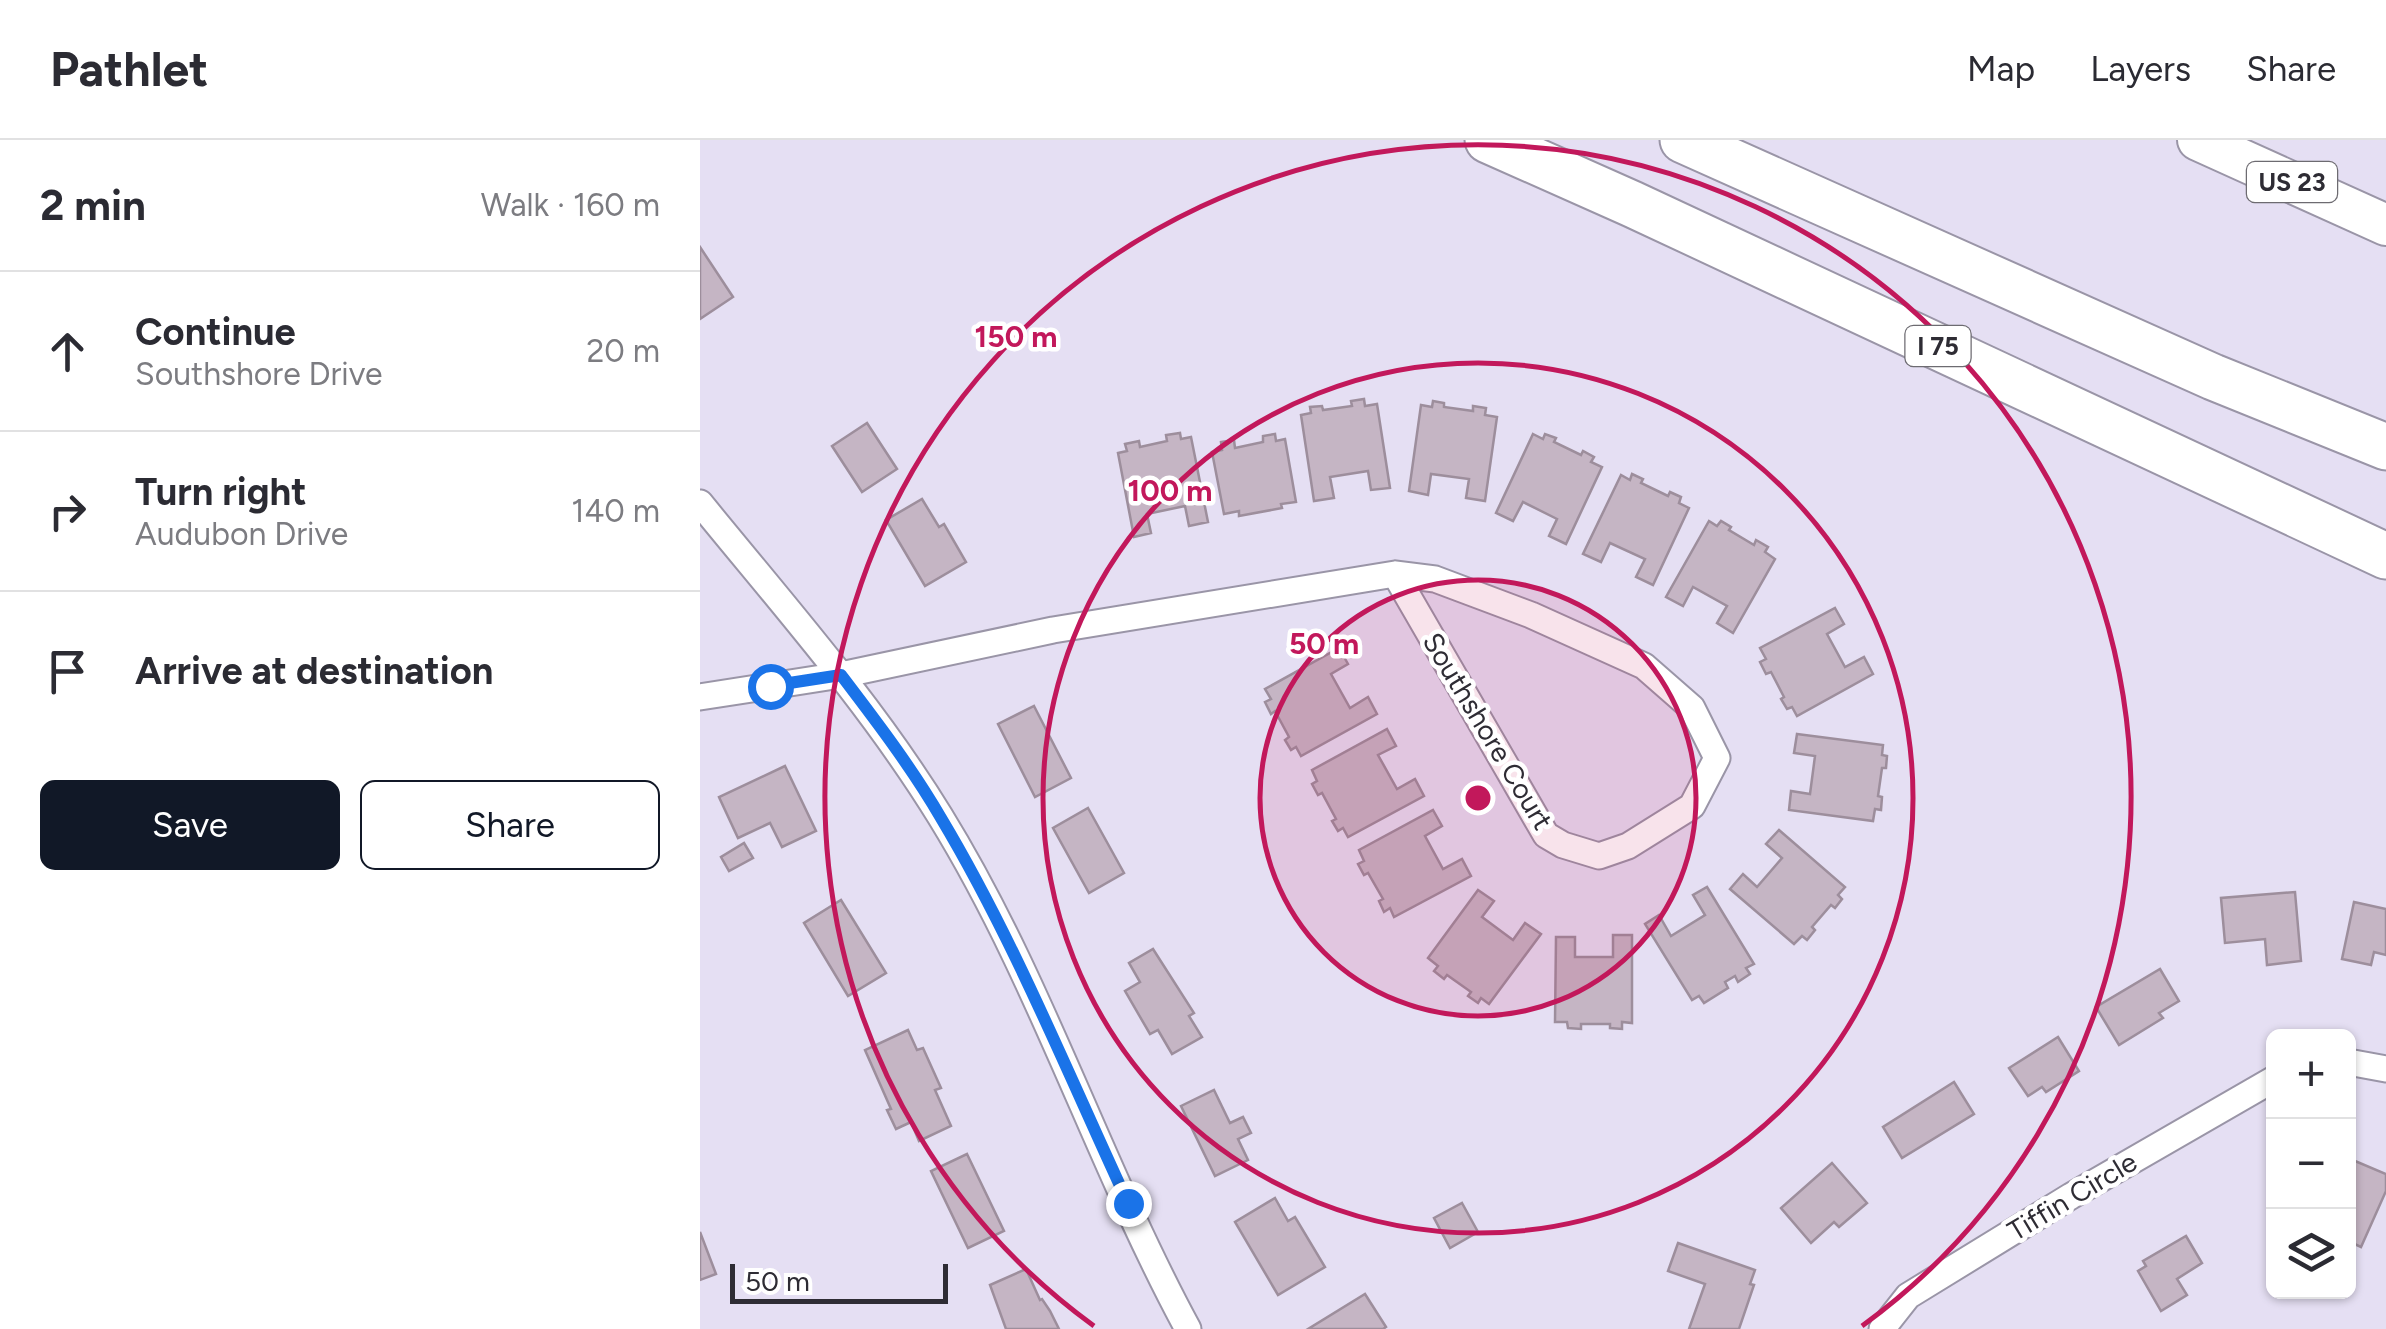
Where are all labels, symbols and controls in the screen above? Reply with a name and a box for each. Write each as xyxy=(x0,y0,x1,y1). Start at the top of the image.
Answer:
text: Pathlet xyxy=(50,40,208,98)
text: Map xyxy=(1967,48,2035,90)
text: Layers xyxy=(2090,48,2191,90)
text: Share xyxy=(2246,48,2336,90)
road number: US 23 xyxy=(2247,162,2337,202)
text: 2 min xyxy=(40,180,146,231)
text: Walk · 160 m xyxy=(481,186,660,224)
text: Continue xyxy=(135,309,296,355)
text: 150 m xyxy=(975,318,1057,355)
icon: ahead xyxy=(40,324,95,379)
road number: I 75 xyxy=(1906,326,1970,366)
text: 20 m xyxy=(586,332,660,370)
text: Southshore Drive xyxy=(135,355,383,393)
text: Turn right xyxy=(135,469,307,515)
text: 100 m xyxy=(1128,472,1212,509)
icon: right xyxy=(40,484,95,539)
text: 140 m xyxy=(571,492,660,530)
text: Audubon Drive xyxy=(135,515,348,553)
text: 50 m xyxy=(1289,625,1359,662)
street label: Southshore Court xyxy=(1416,626,1560,836)
icon: arrive xyxy=(40,644,95,699)
text: Arrive at destination xyxy=(135,648,493,694)
route start xyxy=(748,664,794,710)
button: Save xyxy=(40,780,340,870)
button: Share xyxy=(360,780,660,870)
centre of rings xyxy=(1460,780,1496,816)
map controls xyxy=(2266,1029,2356,1299)
button: + xyxy=(2266,1029,2356,1119)
button: − xyxy=(2266,1119,2356,1209)
street label: Tiffin Circle xyxy=(2001,1144,2143,1248)
route end xyxy=(1106,1181,1152,1227)
button: layers xyxy=(2266,1209,2356,1299)
scale bar xyxy=(730,1259,948,1304)
text: 50 m xyxy=(745,1264,810,1298)

